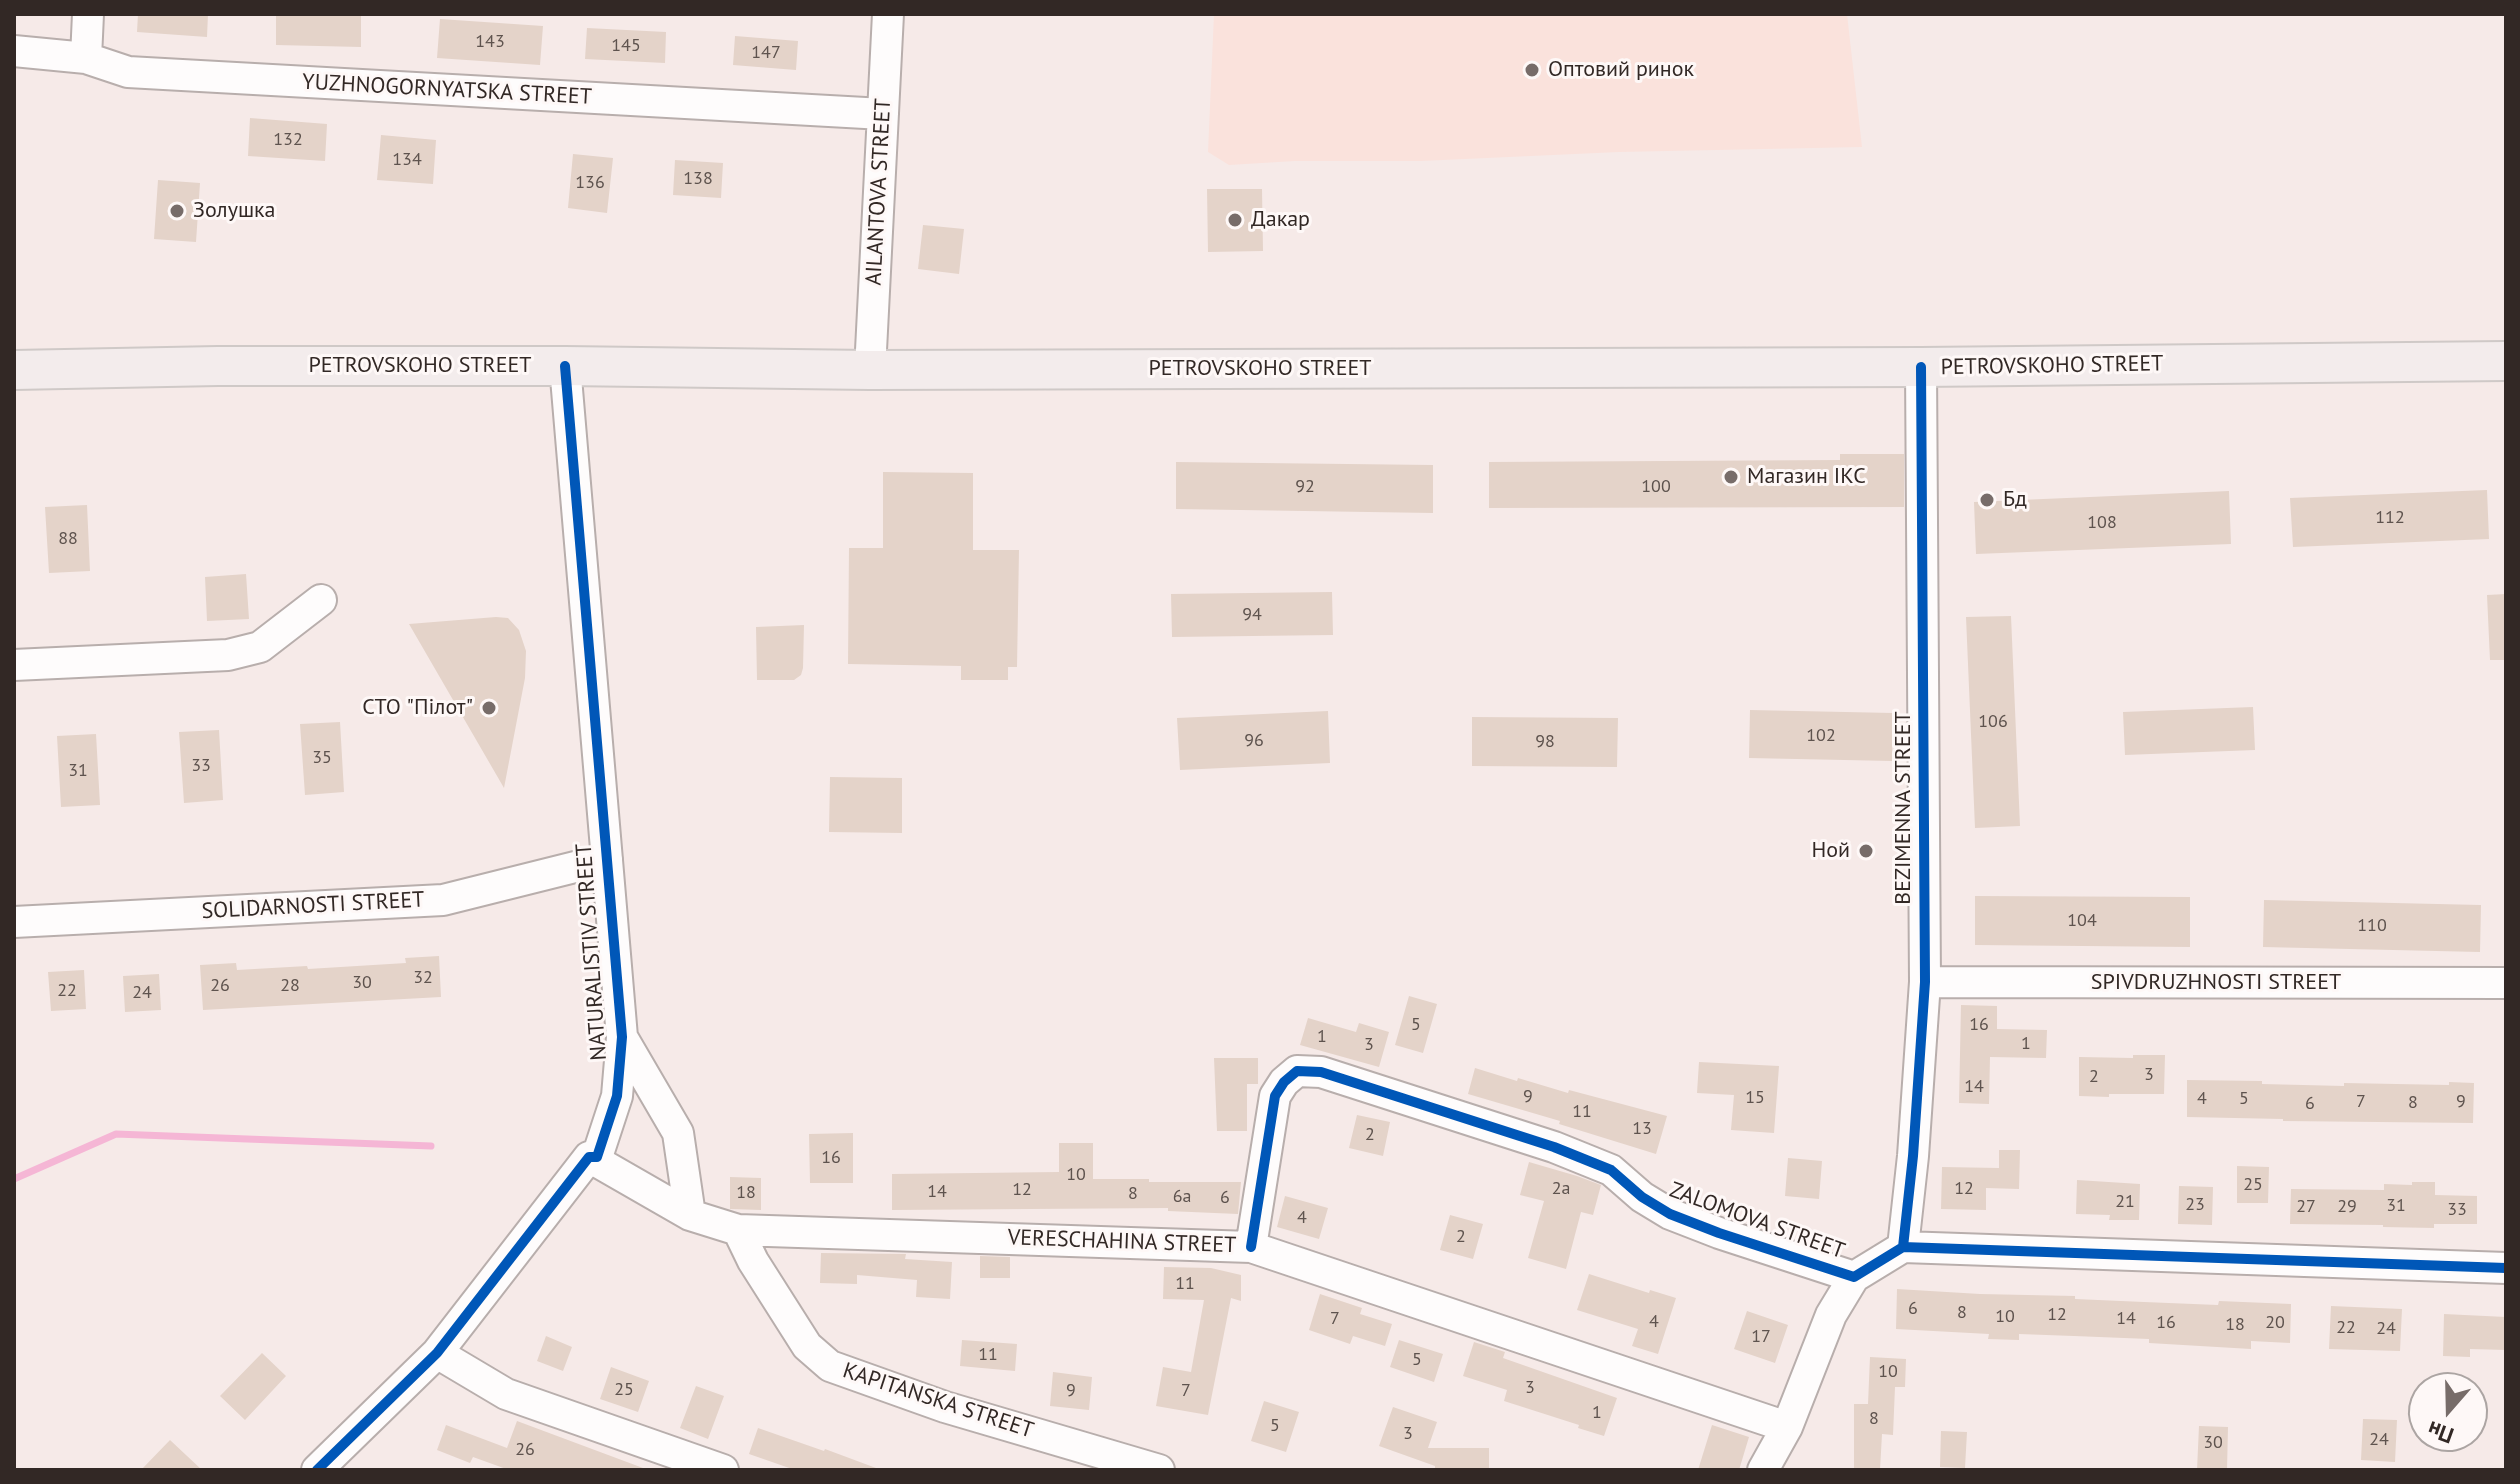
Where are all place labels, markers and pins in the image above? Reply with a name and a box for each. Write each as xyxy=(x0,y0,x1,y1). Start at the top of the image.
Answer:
place label: Оптовий ринок xyxy=(1548,57,1694,83)
marker: Оптовий ринок xyxy=(1523,61,1541,79)
place label: Золушка xyxy=(193,198,275,224)
marker: Золушка xyxy=(168,202,186,220)
place label: Дакар xyxy=(1251,207,1310,233)
marker: Дакар xyxy=(1226,211,1244,229)
place label: Магазин ІКС xyxy=(1747,464,1866,490)
marker: Магазин ІКС xyxy=(1722,468,1740,486)
place label: Бд xyxy=(2003,487,2027,513)
marker: Бд xyxy=(1978,491,1996,509)
place label: СТО "Пілот" xyxy=(362,695,473,721)
marker: СТО "Пілот" xyxy=(480,699,498,717)
place label: Ной xyxy=(1811,838,1850,864)
marker: Ной xyxy=(1857,842,1875,860)

